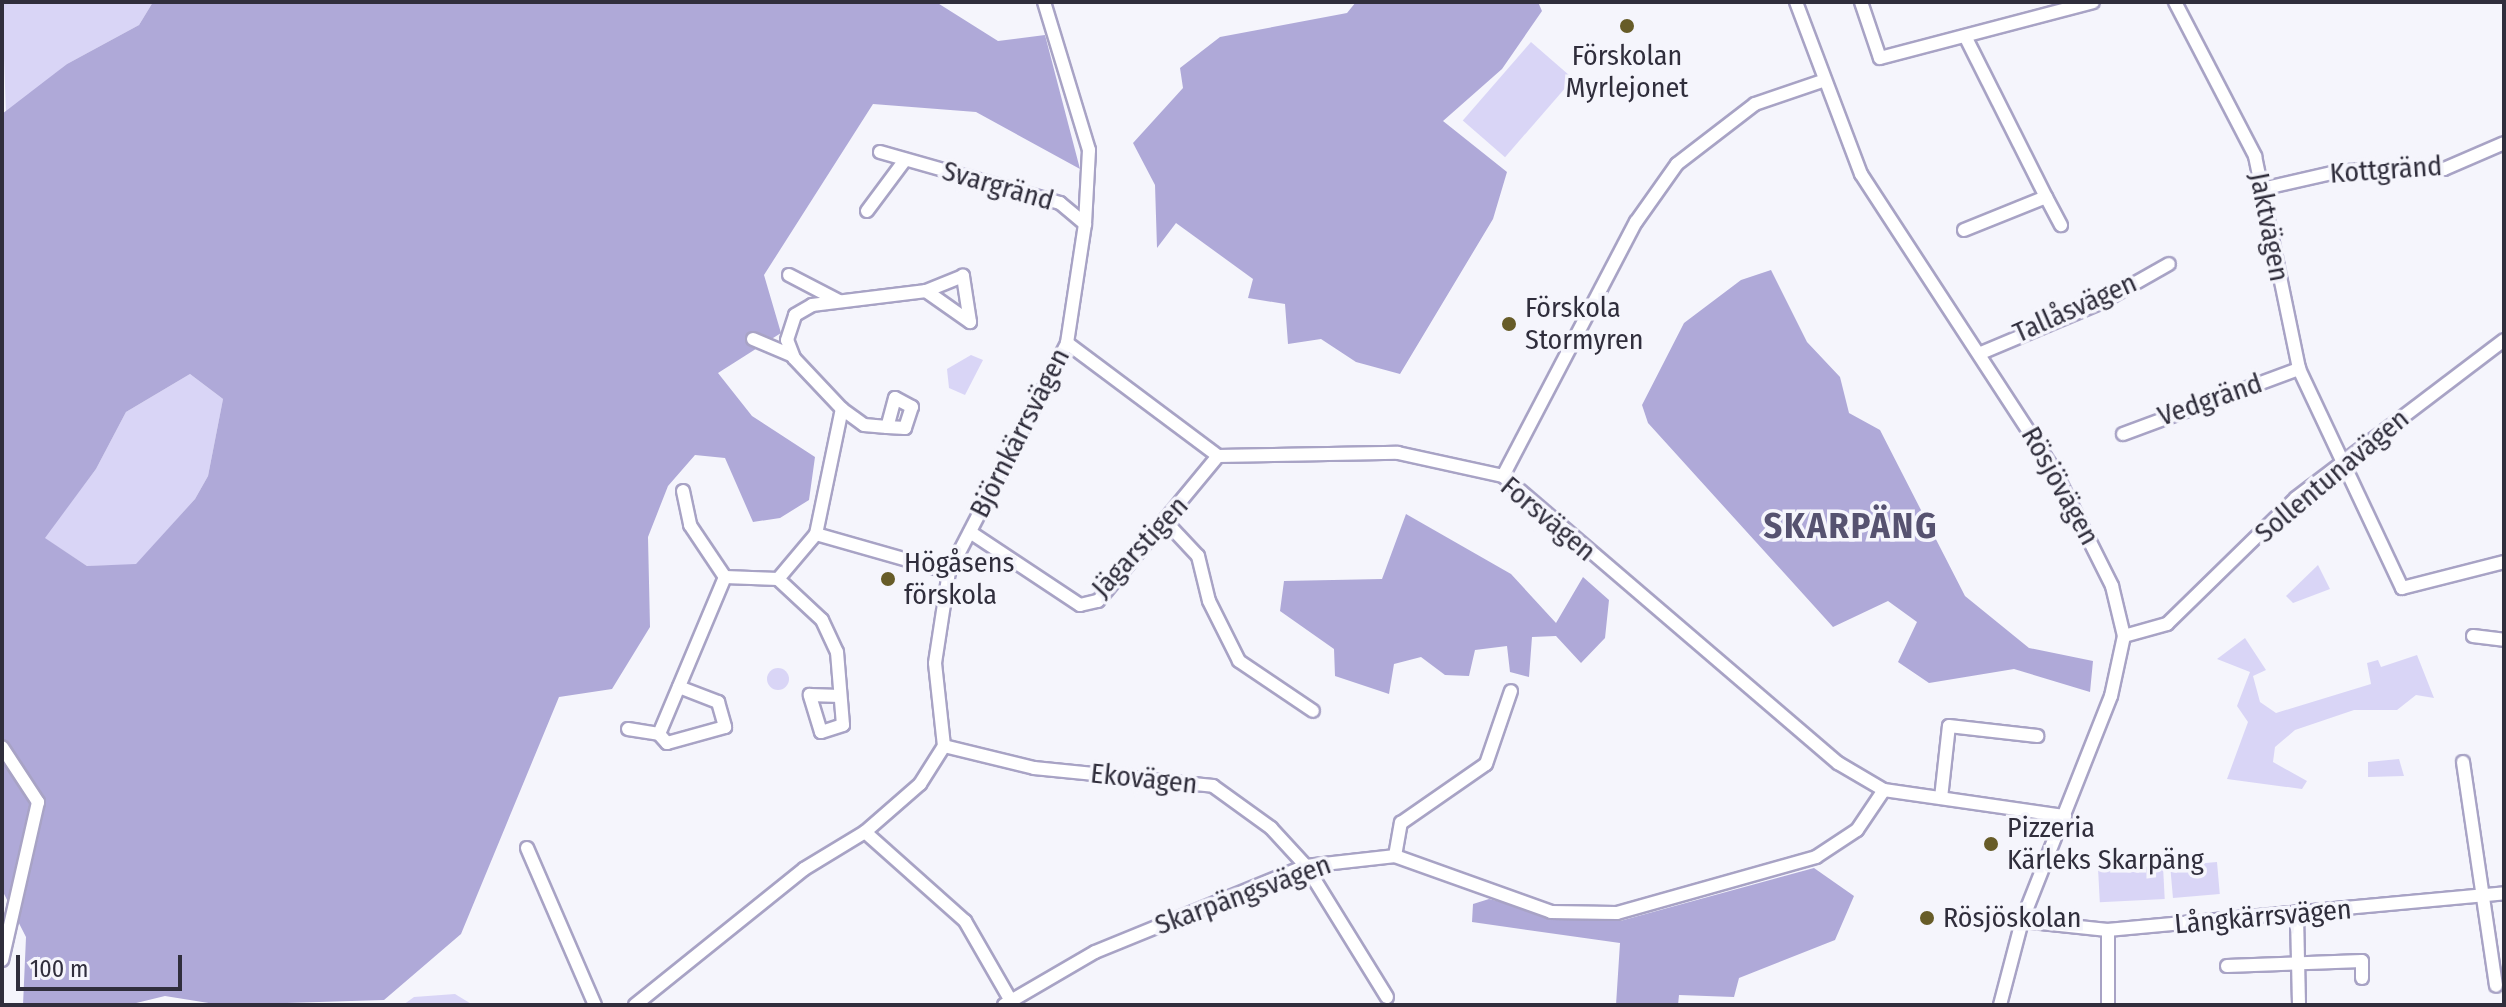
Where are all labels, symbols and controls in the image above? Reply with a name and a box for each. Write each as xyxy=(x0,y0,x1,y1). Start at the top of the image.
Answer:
marker: Förskolan Myrlejonet xyxy=(1618,17,1636,35)
place label: Förskolan Myrlejonet xyxy=(1566,39,1688,105)
street label: Kottgränd xyxy=(2329,149,2443,191)
street label: Svargränd xyxy=(938,154,1058,218)
street label: Jaktvägen xyxy=(2242,170,2296,284)
street label: Tallåsvägen xyxy=(2008,266,2142,350)
place label: Förskola Stormyren xyxy=(1525,291,1644,357)
marker: Förskola Stormyren xyxy=(1500,315,1518,333)
street label: Björnkärrsvägen xyxy=(963,343,1077,523)
street label: Vedgränd xyxy=(2154,367,2266,433)
street label: Sollentunavägen xyxy=(2248,402,2416,550)
street label: Rösjövägen xyxy=(2014,421,2106,551)
street label: Forsvägen xyxy=(1494,470,1602,568)
street label: Jägarstigen xyxy=(1085,489,1195,605)
district label: SKARPÄNG xyxy=(1763,505,1939,549)
place label: Högåsens förskola xyxy=(904,546,1014,612)
marker: Högåsens förskola xyxy=(879,570,897,588)
street label: Ekovägen xyxy=(1089,757,1199,801)
place label: Pizzeria Kärleks Skarpäng xyxy=(2007,811,2204,877)
marker: Pizzeria Kärleks Skarpäng xyxy=(1982,835,2000,853)
street label: Skarpängsvägen xyxy=(1151,848,1335,942)
street label: Långkärrsvägen xyxy=(2173,893,2353,941)
place label: Rösjöskolan xyxy=(1943,901,2082,935)
marker: Rösjöskolan xyxy=(1918,909,1936,927)
scale bar xyxy=(20,939,186,989)
text: 100 m xyxy=(30,955,88,983)

